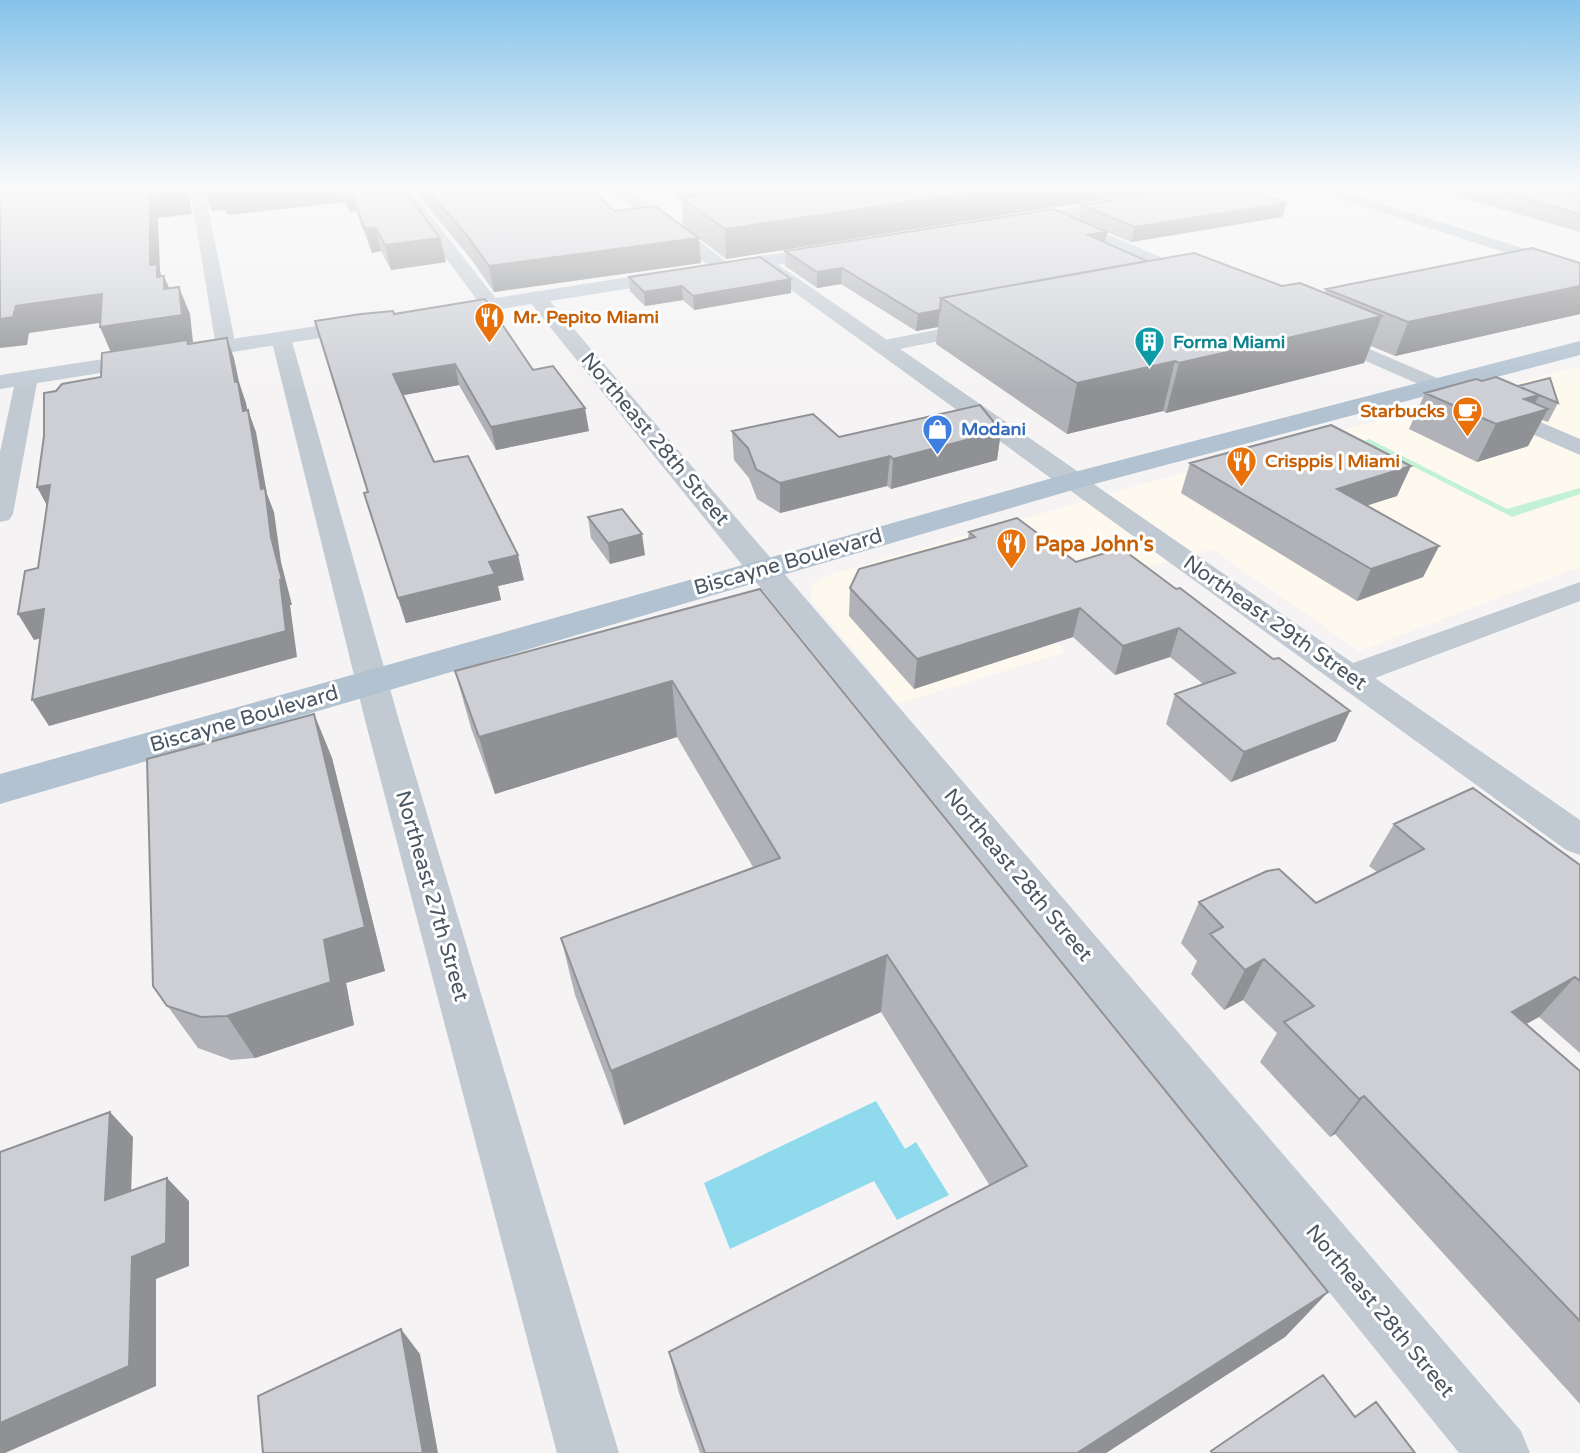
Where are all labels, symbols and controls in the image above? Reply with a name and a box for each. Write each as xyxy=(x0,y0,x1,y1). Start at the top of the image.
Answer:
restaurant icon: Mr. Pepito Miami xyxy=(473,300,507,344)
place label: Mr. Pepito Miami xyxy=(513,306,659,328)
building icon: Forma Miami xyxy=(1133,325,1167,369)
place label: Forma Miami xyxy=(1173,331,1285,353)
street label: Northeast 28th Street xyxy=(575,347,735,531)
cafe icon: Starbucks xyxy=(1451,394,1485,438)
place label: Starbucks xyxy=(1360,400,1445,422)
shop icon: Modani xyxy=(921,412,955,456)
place label: Modani xyxy=(961,418,1026,440)
restaurant icon: Crisppis | Miami xyxy=(1225,444,1259,488)
place label: Crisppis | Miami xyxy=(1265,450,1400,472)
street label: Biscayne Boulevard xyxy=(691,523,885,601)
restaurant icon: Papa John's xyxy=(995,527,1029,571)
place label: Papa John's xyxy=(1035,532,1154,557)
street label: Northeast 29th Street xyxy=(1179,550,1371,696)
street label: Biscayne Boulevard xyxy=(147,680,341,758)
street label: Northeast 28th Street xyxy=(938,783,1098,967)
street label: Northeast 27th Street xyxy=(390,788,474,1004)
street label: Northeast 28th Street xyxy=(1300,1219,1460,1403)

